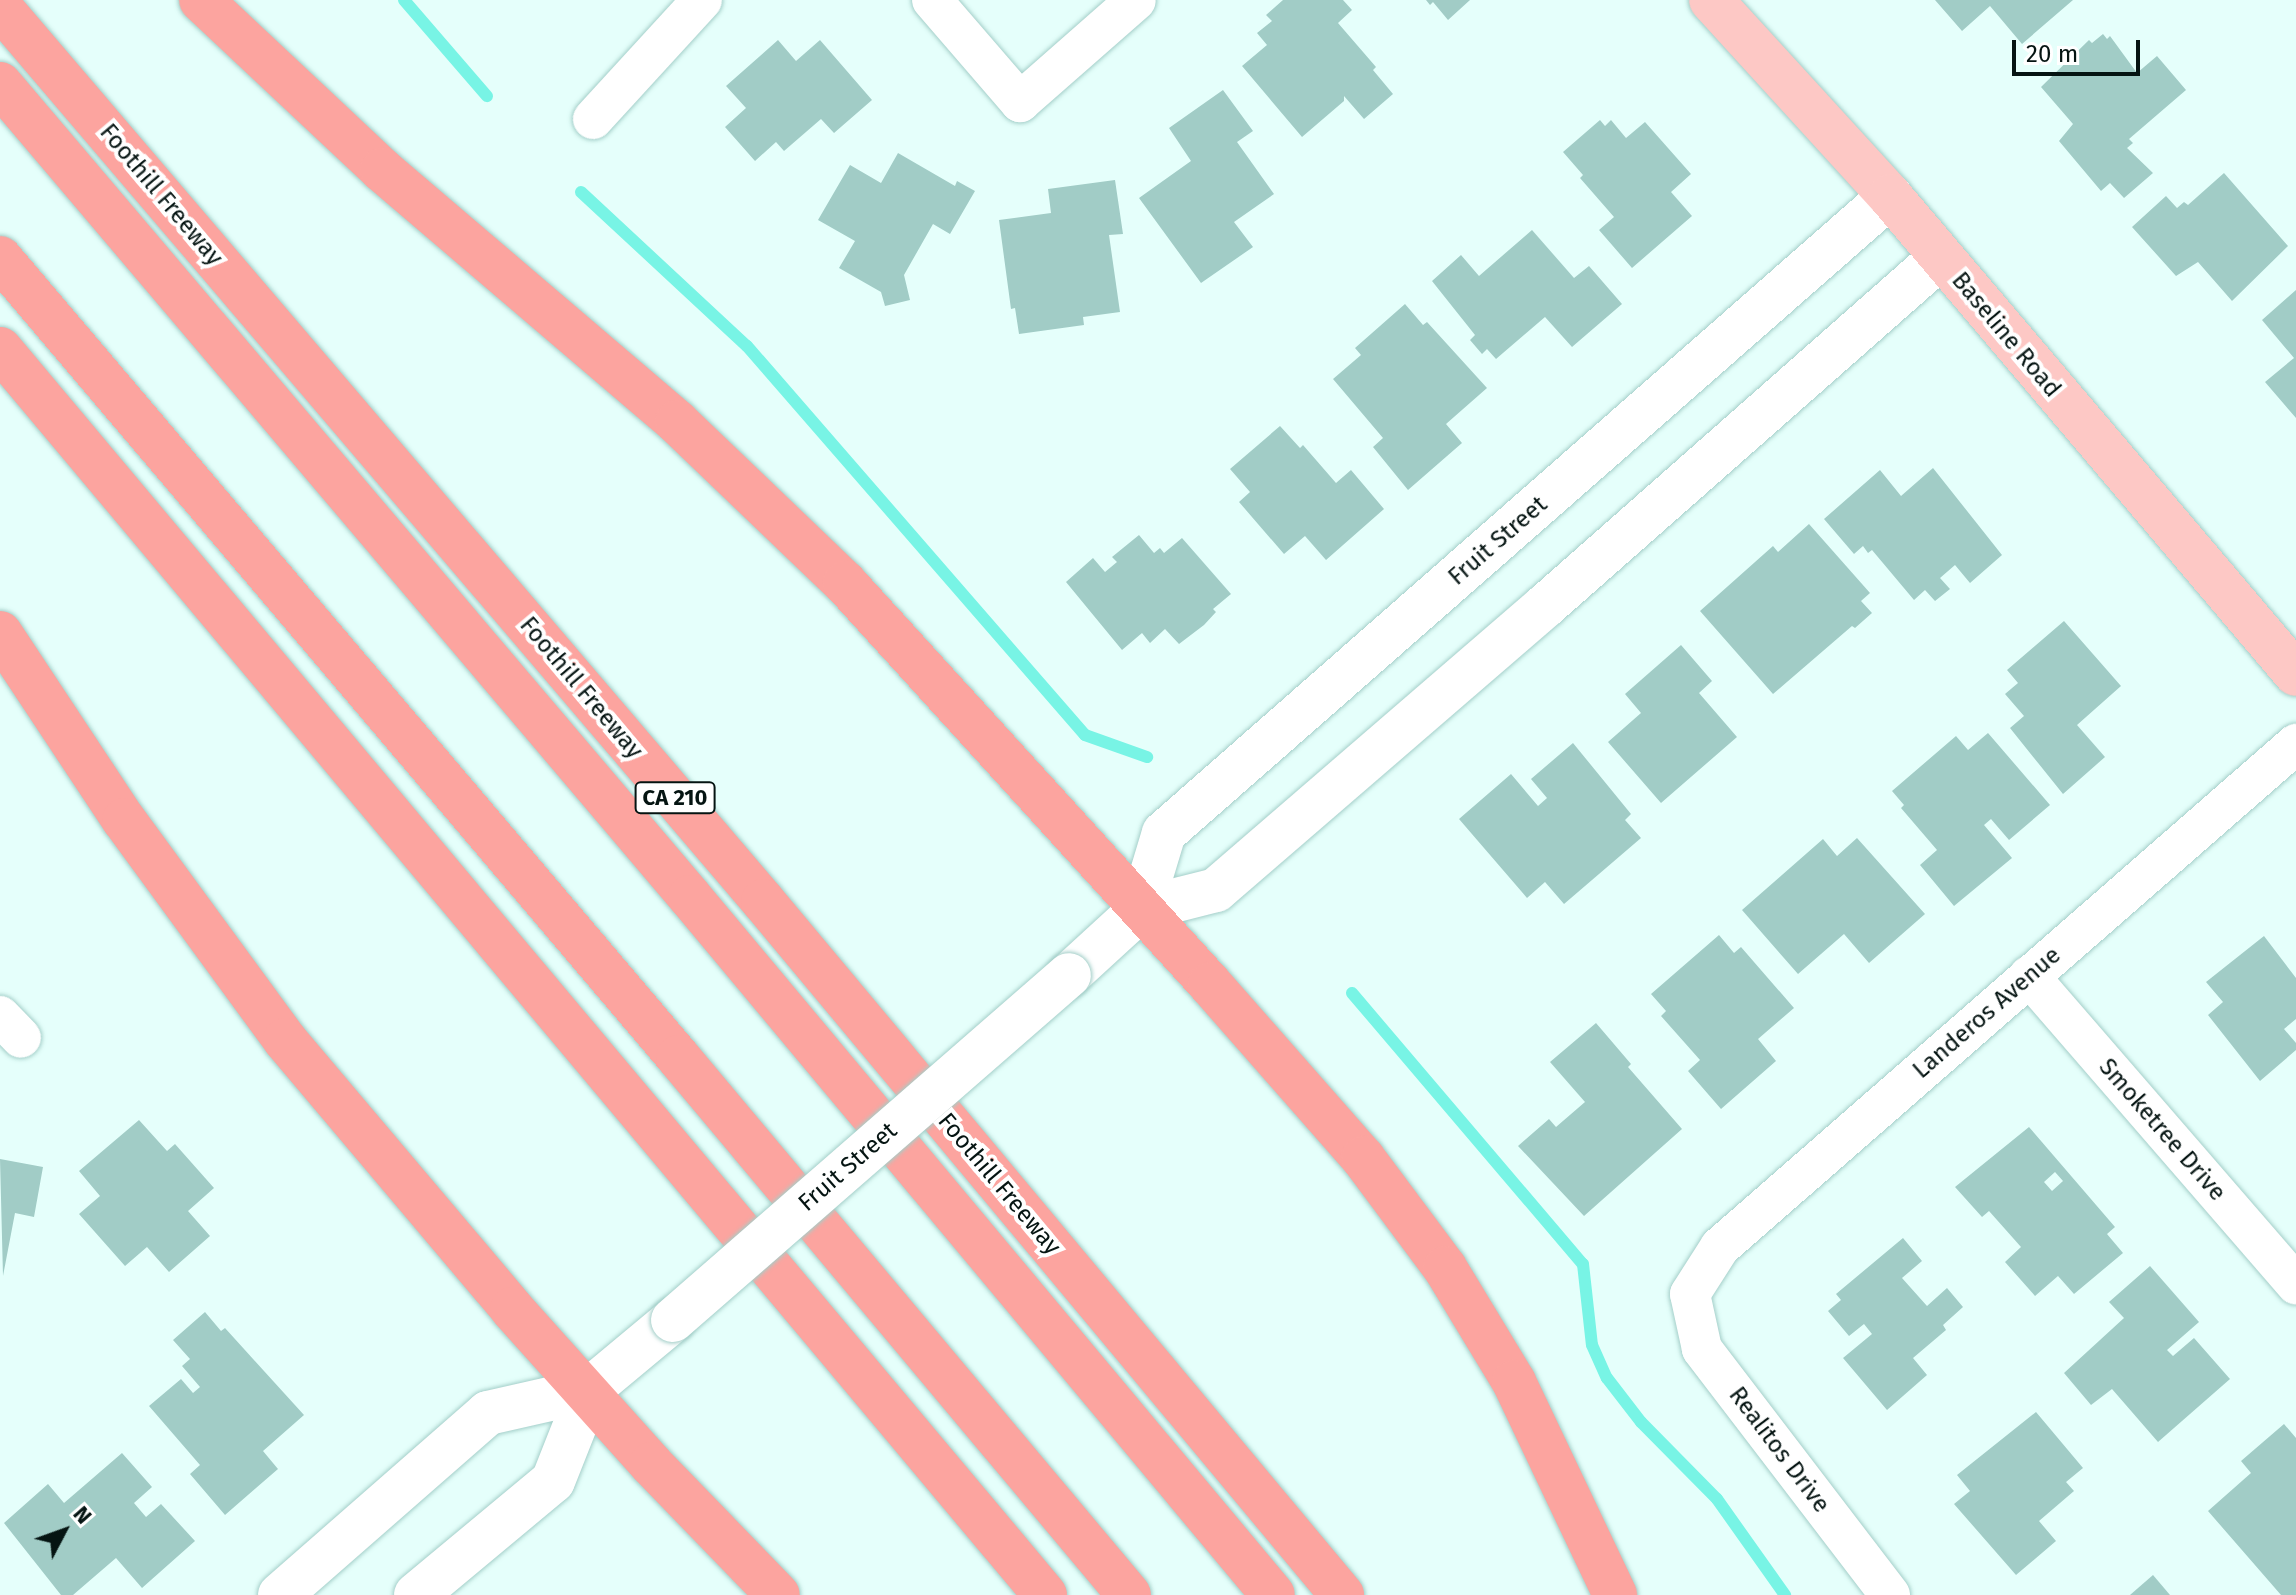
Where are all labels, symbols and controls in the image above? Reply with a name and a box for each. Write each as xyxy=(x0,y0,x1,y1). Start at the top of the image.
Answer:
scale bar xyxy=(2016,24,2144,74)
text: 20 m xyxy=(2026,40,2078,68)
street label: Foothill Freeway xyxy=(93,118,229,272)
street label: Baseline Road xyxy=(1945,267,2067,403)
street label: Fruit Street xyxy=(1443,490,1553,592)
street label: Foothill Freeway xyxy=(513,611,649,765)
road number: CA 210 xyxy=(633,780,717,816)
street label: Landeros Avenue xyxy=(1907,941,2067,1085)
street label: Smoketree Drive xyxy=(2092,1053,2232,1207)
street label: Foothill Freeway xyxy=(931,1107,1067,1261)
street label: Fruit Street xyxy=(793,1116,903,1218)
street label: Realitos Drive xyxy=(1722,1382,1836,1518)
north arrow xyxy=(24,1491,104,1571)
text: N xyxy=(68,1501,97,1529)

